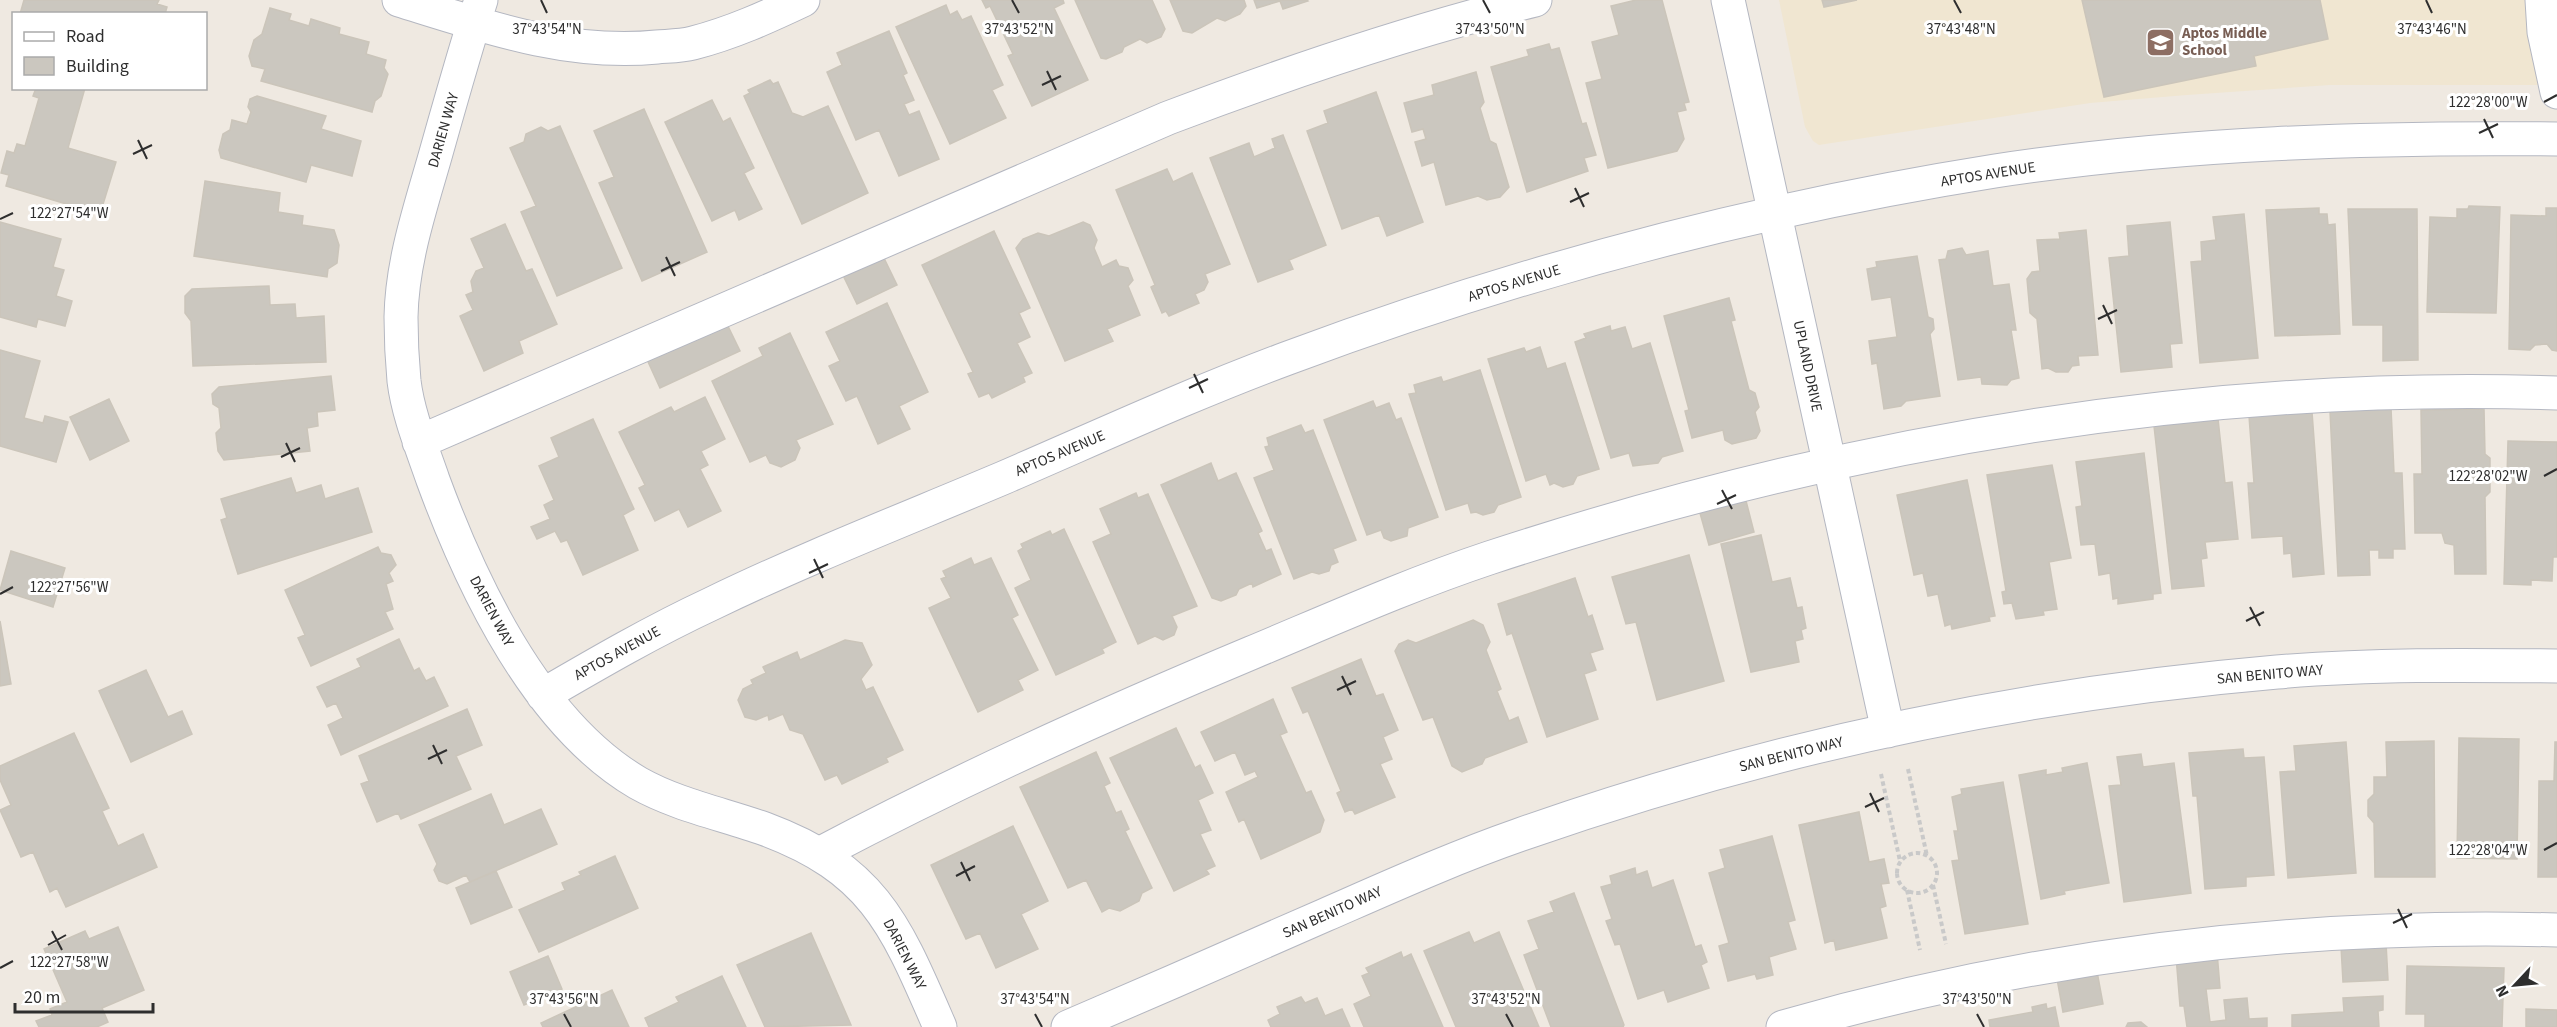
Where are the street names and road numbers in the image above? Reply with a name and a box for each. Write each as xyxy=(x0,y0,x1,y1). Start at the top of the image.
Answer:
street label: DARIEN WAY xyxy=(423,89,464,170)
street label: APTOS AVENUE xyxy=(1939,157,2037,192)
street label: APTOS AVENUE xyxy=(1465,259,1563,308)
street label: UPLAND DRIVE xyxy=(1788,318,1827,414)
street label: APTOS AVENUE xyxy=(1012,425,1108,482)
street label: DARIEN WAY xyxy=(464,572,519,651)
street label: APTOS AVENUE xyxy=(570,621,664,686)
street label: SAN BENITO WAY xyxy=(2216,659,2325,690)
street label: SAN BENITO WAY xyxy=(1737,731,1846,778)
street label: SAN BENITO WAY xyxy=(1279,881,1386,944)
street label: DARIEN WAY xyxy=(878,915,932,994)

